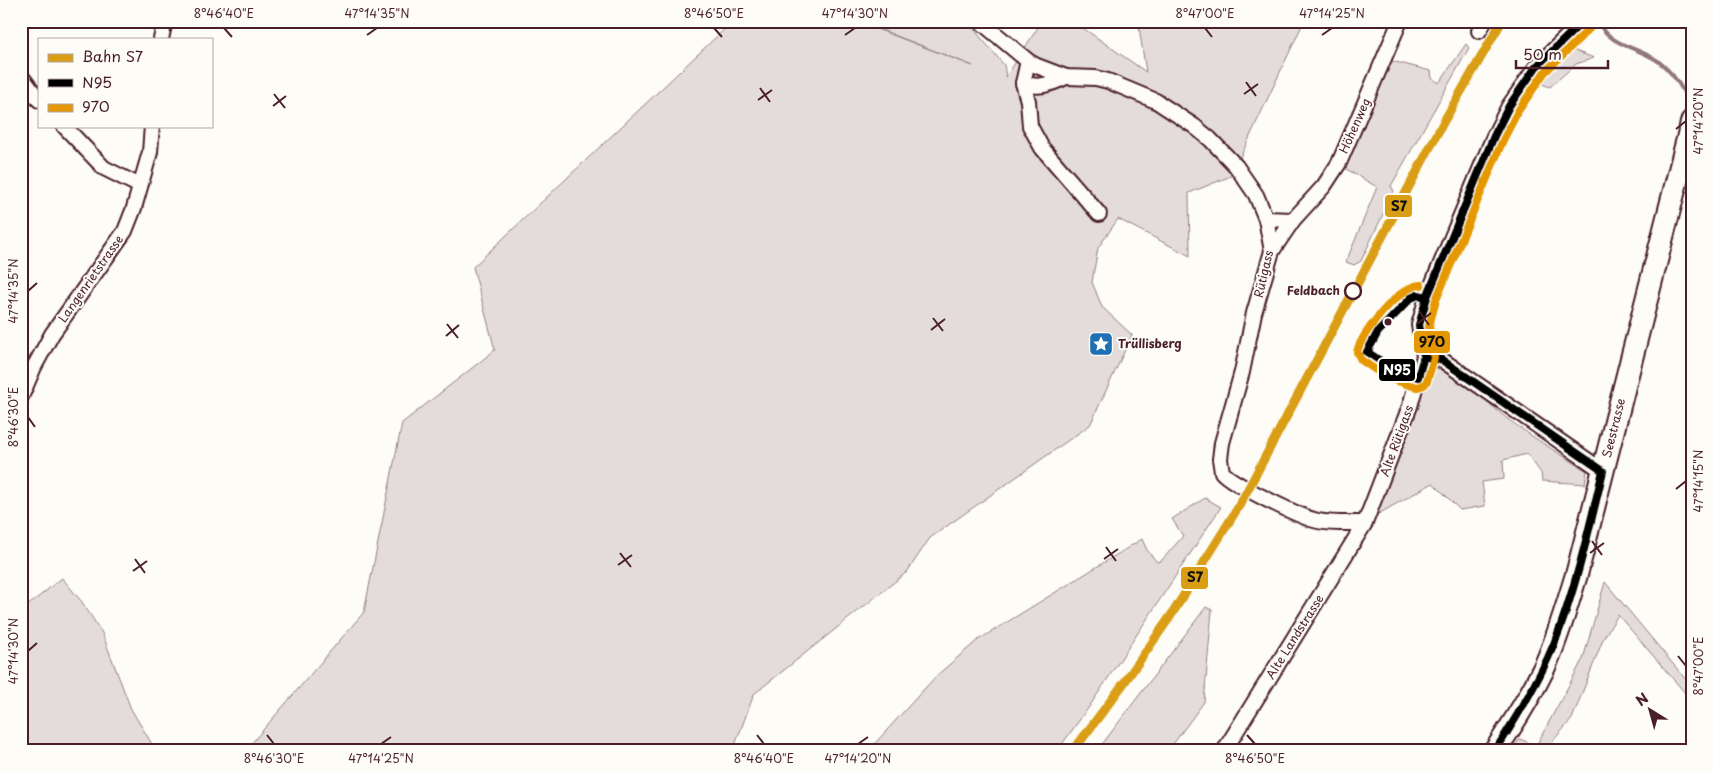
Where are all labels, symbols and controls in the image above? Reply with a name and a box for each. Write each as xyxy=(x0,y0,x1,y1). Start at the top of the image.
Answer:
text: 8°46'40"E xyxy=(194,4,254,22)
text: 47°14'35"N xyxy=(344,4,410,22)
text: 8°46'50"E xyxy=(684,4,744,22)
text: 47°14'30"N xyxy=(822,4,888,22)
text: 8°47'00"E xyxy=(1175,4,1235,22)
text: 47°14'25"N xyxy=(1299,4,1365,22)
legend xyxy=(38,38,212,128)
scale bar xyxy=(1516,38,1608,70)
text: 50 m xyxy=(1523,42,1562,65)
text: Bahn S7 xyxy=(82,44,143,67)
text: N95 xyxy=(82,70,112,93)
text: 47°14'20"N xyxy=(1689,88,1707,154)
text: 970 xyxy=(82,94,110,117)
street label: Höhenweg xyxy=(1334,95,1374,156)
line badge: S7 xyxy=(1384,194,1413,218)
text: S7 xyxy=(1391,195,1408,216)
street label: Langenrietstrasse xyxy=(53,231,127,326)
street label: Rütigass xyxy=(1249,248,1277,299)
text: 47°14'35"N xyxy=(4,258,22,324)
place label: Feldbach xyxy=(1287,281,1340,299)
marker: Feldbach xyxy=(1344,282,1362,300)
unlabelled marker xyxy=(1383,317,1393,327)
line badge: 970 xyxy=(1413,330,1451,354)
place icon: Trüllisberg xyxy=(1088,331,1114,357)
text: 970 xyxy=(1419,331,1445,352)
place label: Trüllisberg xyxy=(1118,334,1182,352)
line badge: N95 xyxy=(1378,358,1416,382)
text: N95 xyxy=(1383,359,1411,380)
text: 8°46'30"E xyxy=(4,387,22,447)
street label: Seestrasse xyxy=(1597,396,1629,459)
street label: Alte Rütigass xyxy=(1375,402,1417,479)
text: 47°14'15"N xyxy=(1689,450,1707,512)
line badge: S7 xyxy=(1180,566,1209,590)
text: S7 xyxy=(1187,566,1204,587)
street label: Alte Landstrasse xyxy=(1261,591,1327,682)
text: 47°14'30"N xyxy=(4,618,22,684)
text: 8°47'00"E xyxy=(1689,636,1707,696)
north arrow xyxy=(1626,684,1676,734)
text: N xyxy=(1631,687,1653,711)
text: 8°46'30"E xyxy=(244,749,304,767)
text: 47°14'25"N xyxy=(348,749,414,767)
text: 8°46'40"E xyxy=(734,749,794,767)
text: 47°14'20"N xyxy=(825,749,891,767)
text: 8°46'50"E xyxy=(1225,749,1285,767)

